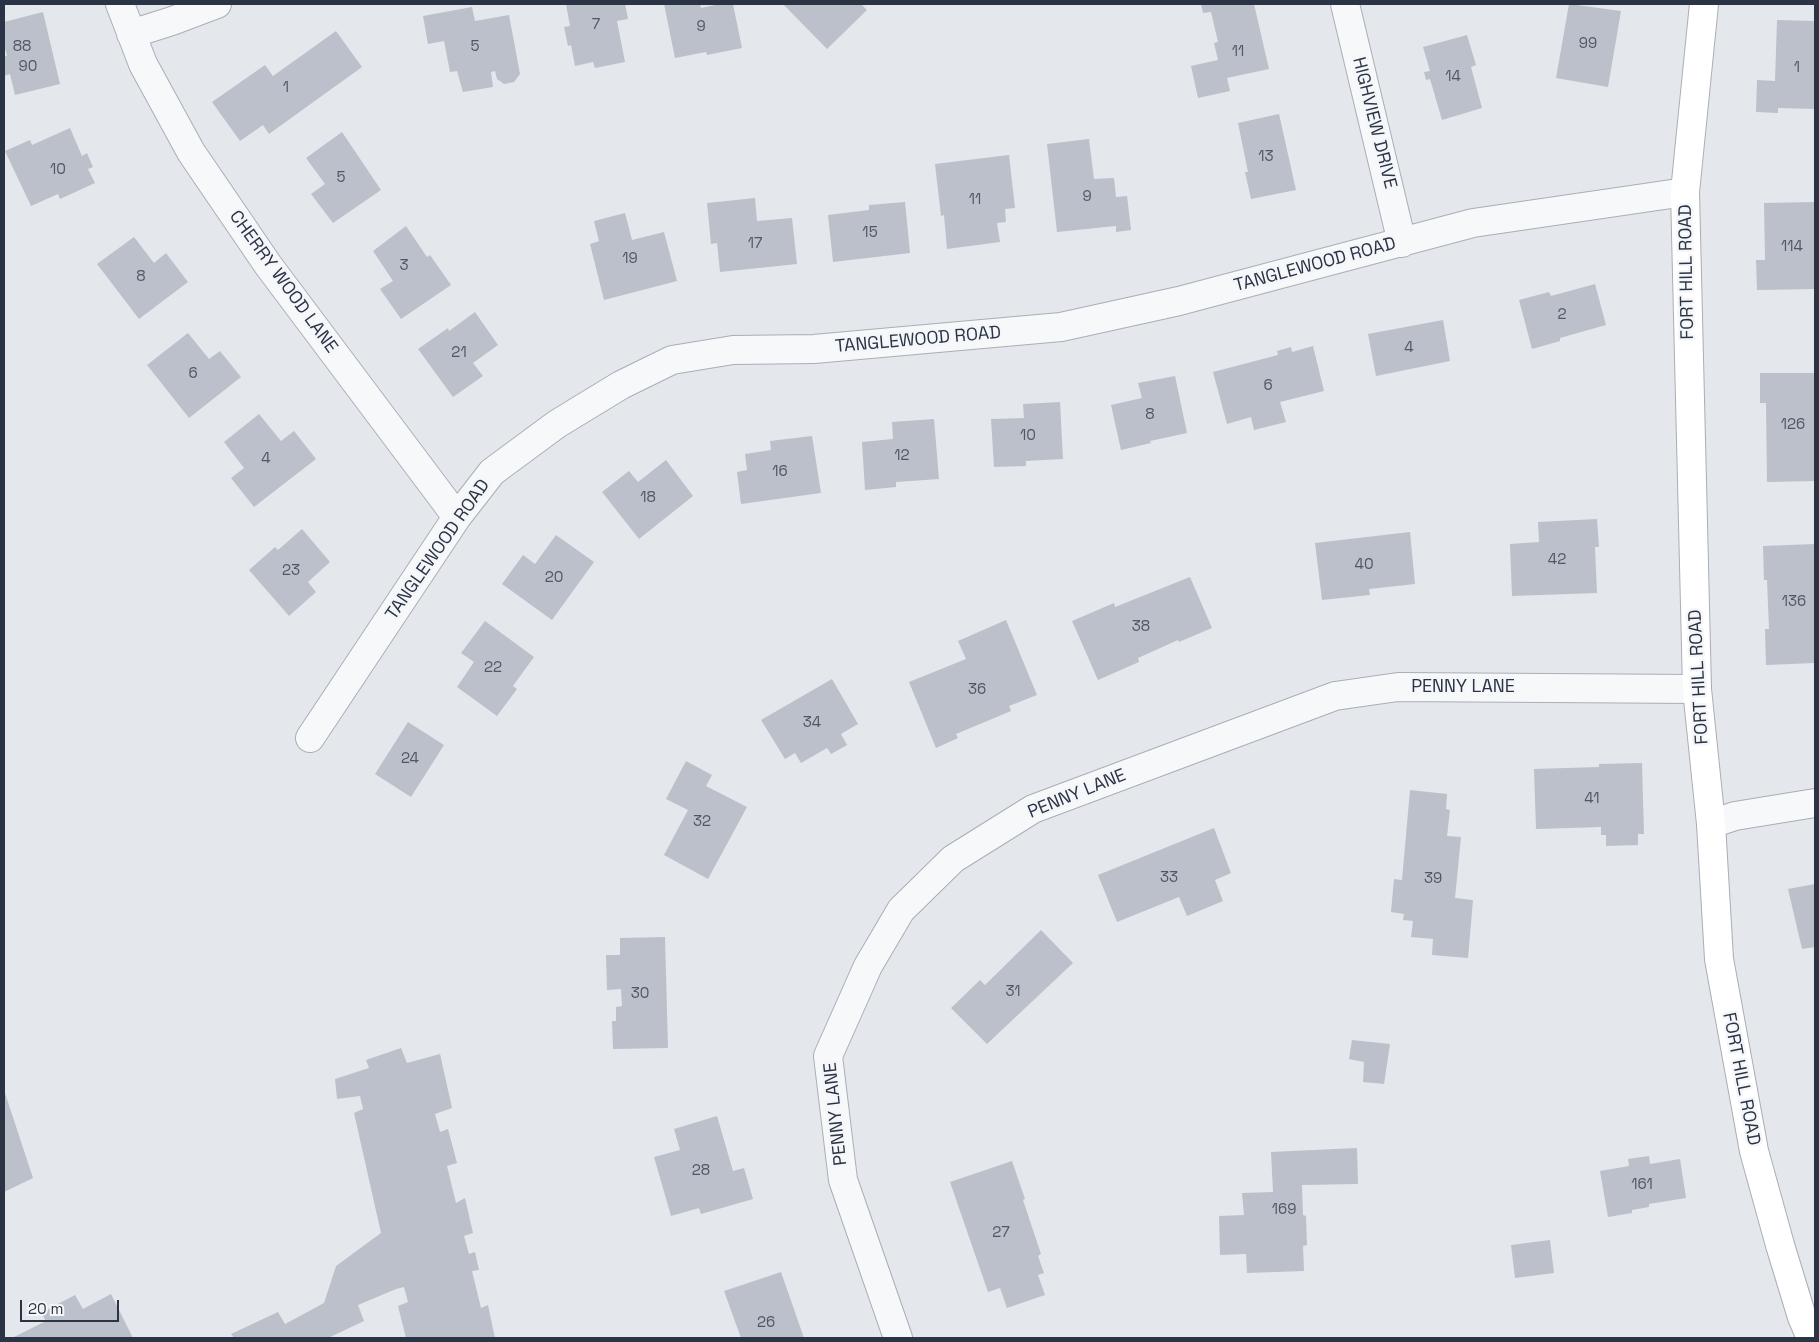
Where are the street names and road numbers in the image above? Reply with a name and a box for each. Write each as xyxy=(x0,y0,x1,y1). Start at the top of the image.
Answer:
street label: HIGHVIEW DRIVE xyxy=(1347,55,1401,191)
street label: FORT HILL ROAD xyxy=(1675,204,1699,340)
street label: CHERRY WOOD LANE xyxy=(224,207,342,357)
street label: TANGLEWOOD ROAD xyxy=(1232,233,1398,297)
street label: TANGLEWOOD ROAD xyxy=(834,322,1002,358)
street label: TANGLEWOOD ROAD xyxy=(381,476,495,624)
street label: FORT HILL ROAD xyxy=(1685,609,1713,745)
street label: PENNY LANE xyxy=(1411,676,1515,698)
street label: PENNY LANE xyxy=(1025,765,1129,823)
street label: FORT HILL ROAD xyxy=(1718,1011,1764,1147)
street label: PENNY LANE xyxy=(820,1061,852,1167)

